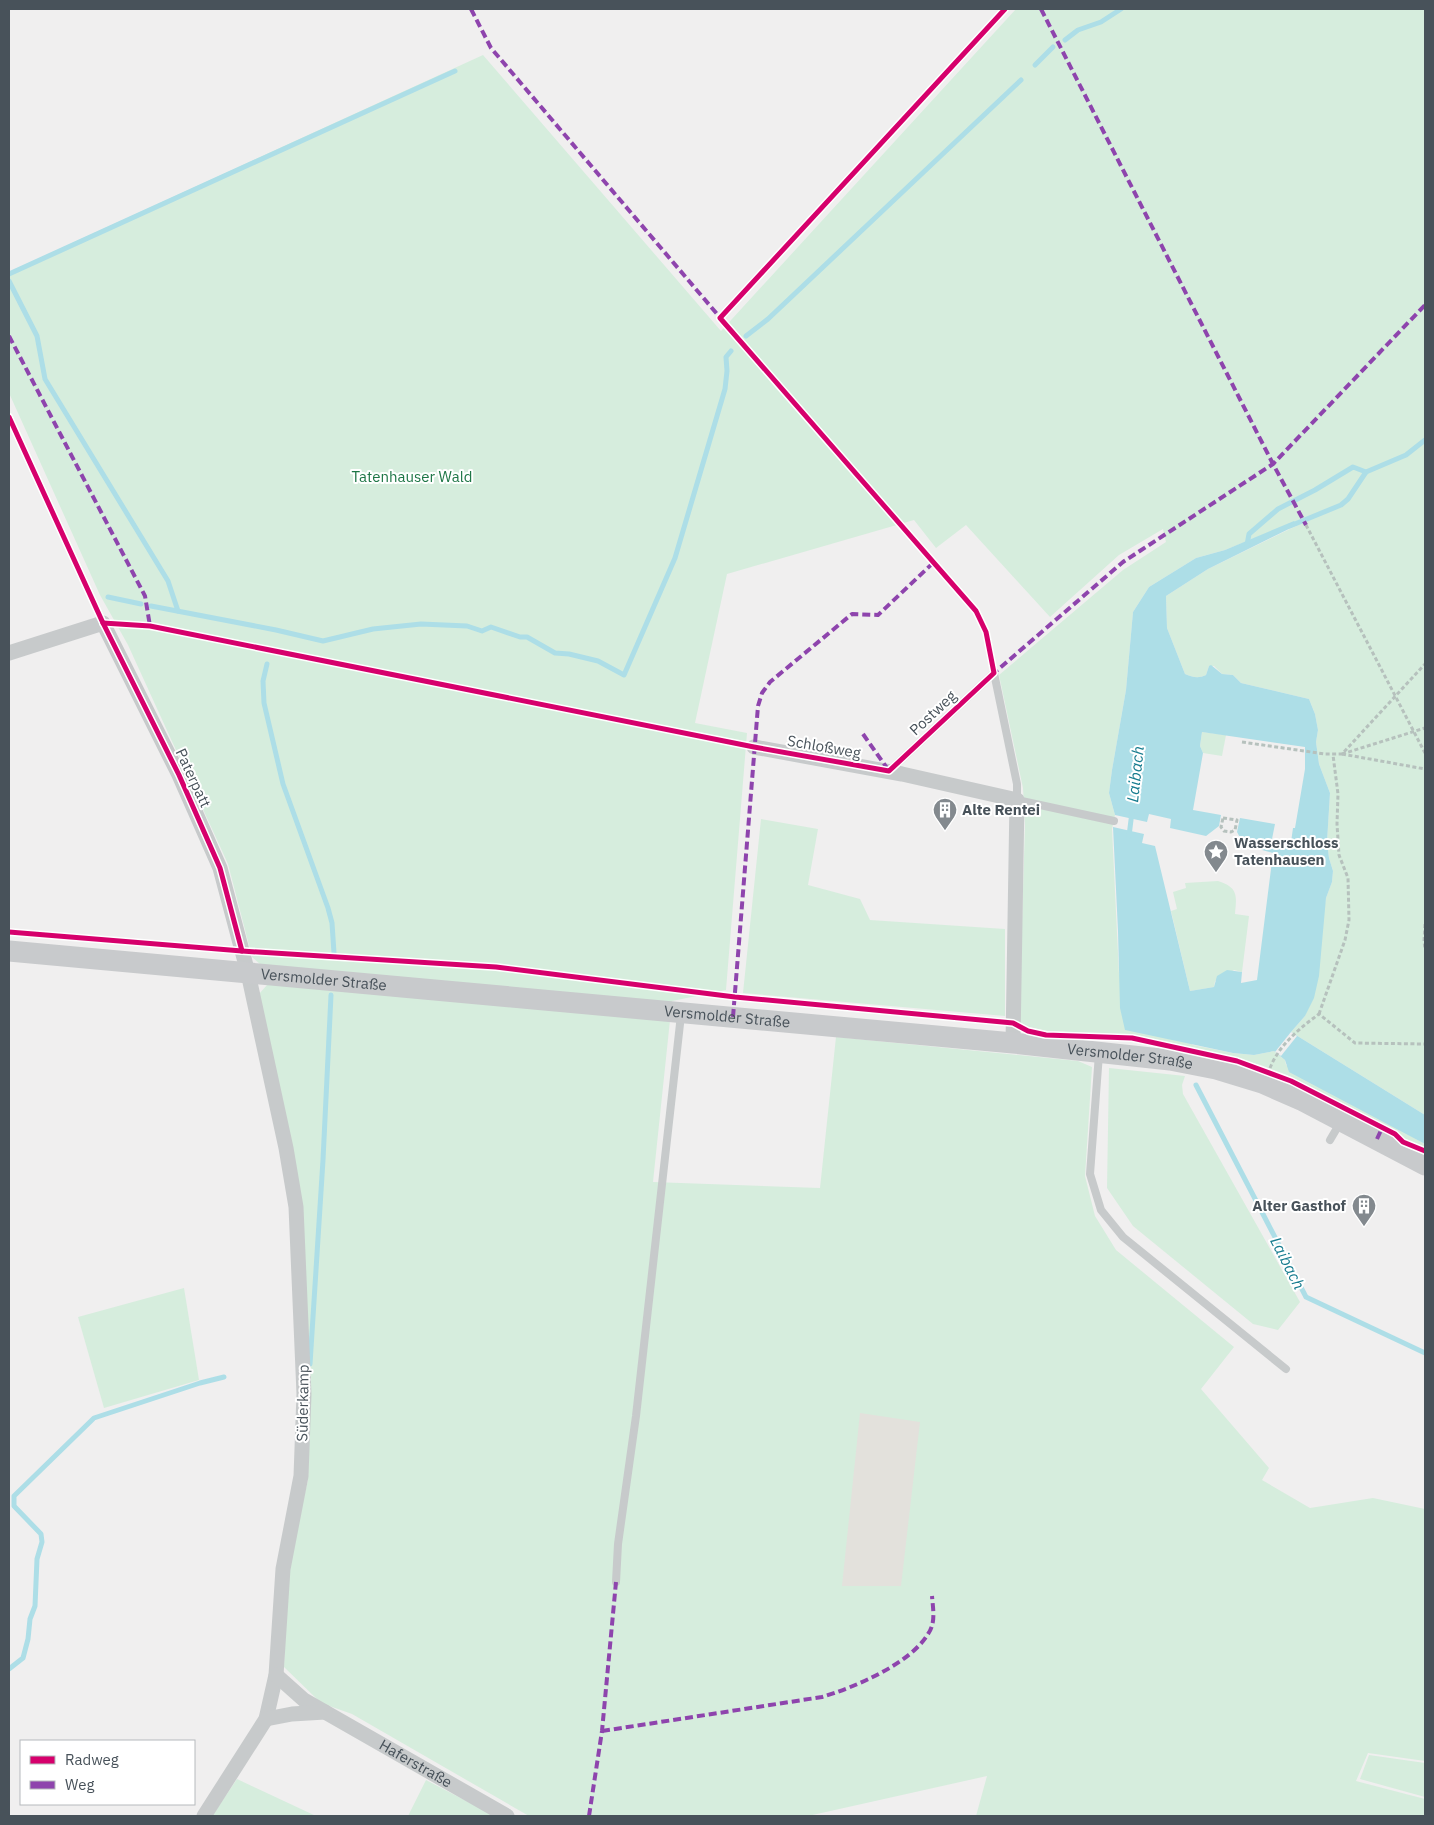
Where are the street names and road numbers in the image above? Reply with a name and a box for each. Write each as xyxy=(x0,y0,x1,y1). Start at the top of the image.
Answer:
street label: Postweg xyxy=(905,686,960,739)
street label: Schloßweg xyxy=(786,731,862,762)
street label: Paterpatt xyxy=(172,745,215,810)
street label: Versmolder Straße xyxy=(260,964,388,995)
street label: Versmolder Straße xyxy=(663,1001,791,1032)
street label: Versmolder Straße xyxy=(1066,1039,1195,1073)
street label: Süderkamp xyxy=(292,1364,313,1442)
street label: Haferstraße xyxy=(376,1735,456,1792)

